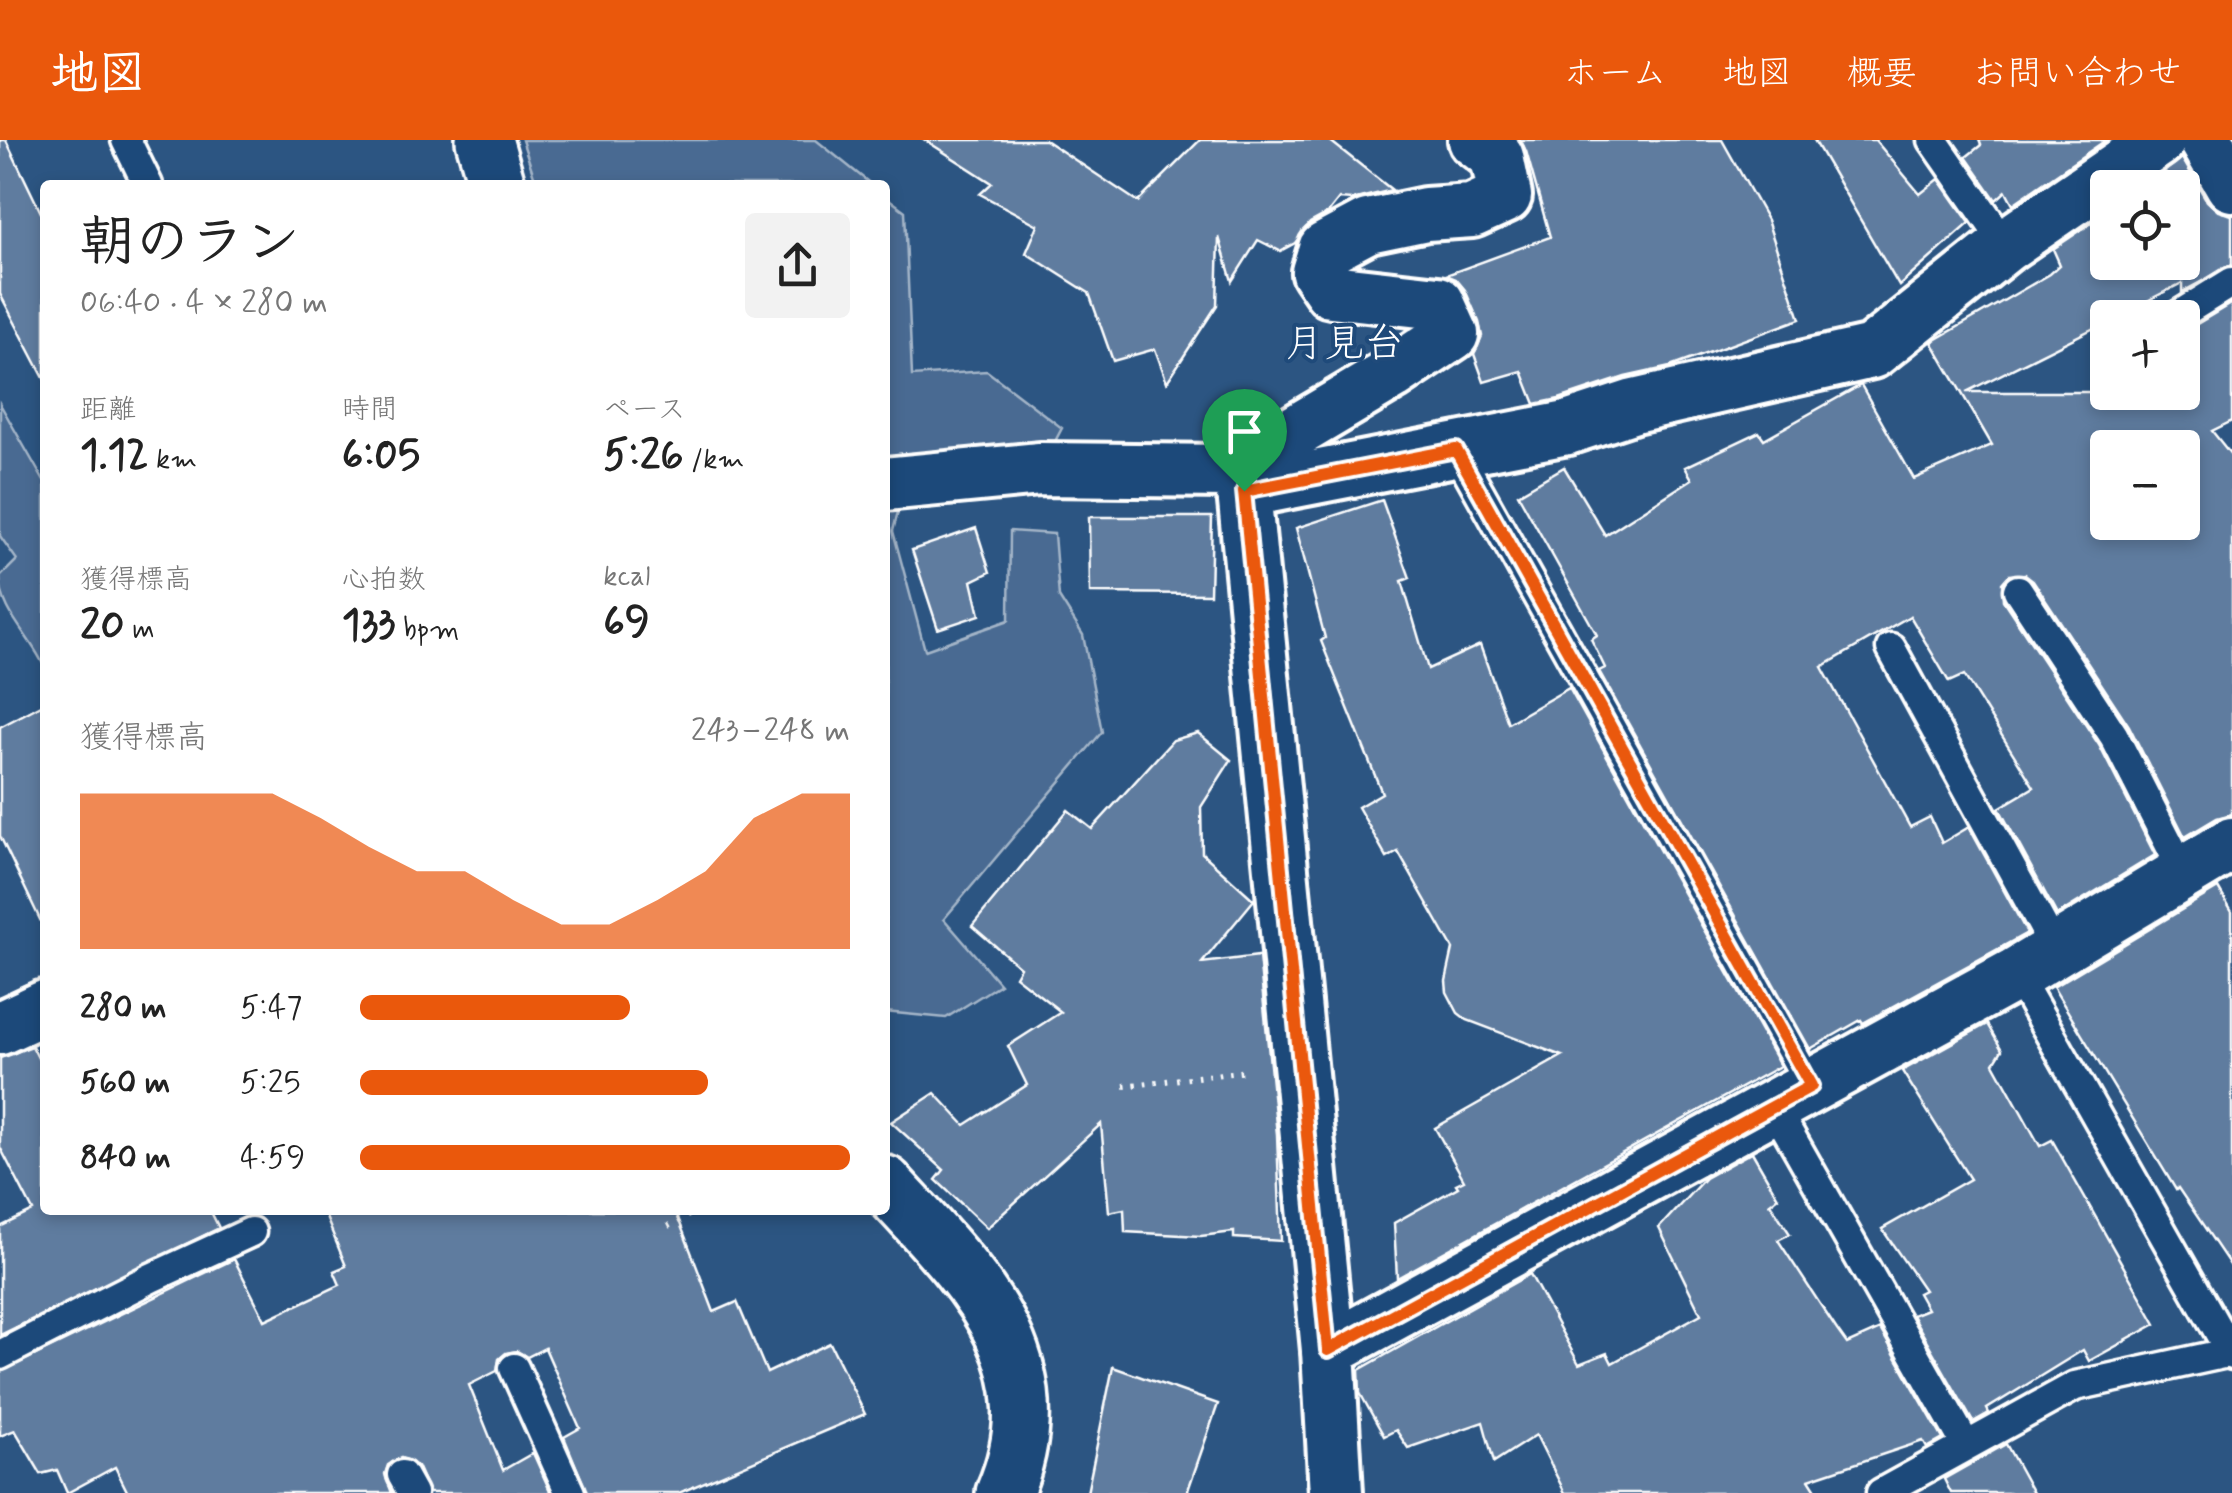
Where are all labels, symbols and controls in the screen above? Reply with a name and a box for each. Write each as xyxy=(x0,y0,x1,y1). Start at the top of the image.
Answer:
text: 地図 xyxy=(50,44,146,107)
text: ホーム xyxy=(1563,51,1667,97)
text: 地図 xyxy=(1722,51,1792,97)
text: 概要 xyxy=(1847,51,1917,97)
text: お問い合わせ xyxy=(1972,51,2182,97)
map controls xyxy=(2090,170,2200,540)
button: locate xyxy=(2090,170,2200,280)
text: 朝のラン xyxy=(80,208,300,280)
button: share xyxy=(745,213,850,318)
text: 06:40 · 4 × 280 m xyxy=(80,282,328,324)
button: + xyxy=(2090,300,2200,410)
district label: 月見台 xyxy=(1284,319,1404,371)
pin xyxy=(1202,389,1287,492)
text: 距離 xyxy=(80,392,136,429)
text: 時間 xyxy=(342,392,398,429)
text: ペース xyxy=(603,392,686,429)
icon: arrive xyxy=(1217,404,1272,459)
text: 1.12 xyxy=(80,429,148,484)
text: 6:05 xyxy=(342,429,420,484)
text: 5:26 xyxy=(603,429,684,484)
button: − xyxy=(2090,430,2200,540)
text: km xyxy=(148,442,197,479)
text: /km xyxy=(684,442,744,479)
text: kcal xyxy=(603,559,650,596)
text: 獲得標高 xyxy=(80,562,192,599)
text: 心拍数 xyxy=(342,562,426,599)
text: 69 xyxy=(603,596,650,651)
text: 20 xyxy=(80,599,125,654)
text: 133 xyxy=(342,599,395,654)
text: m xyxy=(125,612,154,649)
text: bpm xyxy=(395,612,459,649)
text: 243–248 m xyxy=(691,710,850,752)
text: 獲得標高 xyxy=(80,717,208,759)
text: 280 m xyxy=(80,987,167,1029)
text: 5:47 xyxy=(240,987,302,1029)
text: 560 m xyxy=(80,1062,170,1104)
text: 5:25 xyxy=(240,1062,300,1104)
text: 840 m xyxy=(80,1137,171,1179)
text: 4:59 xyxy=(240,1137,305,1179)

